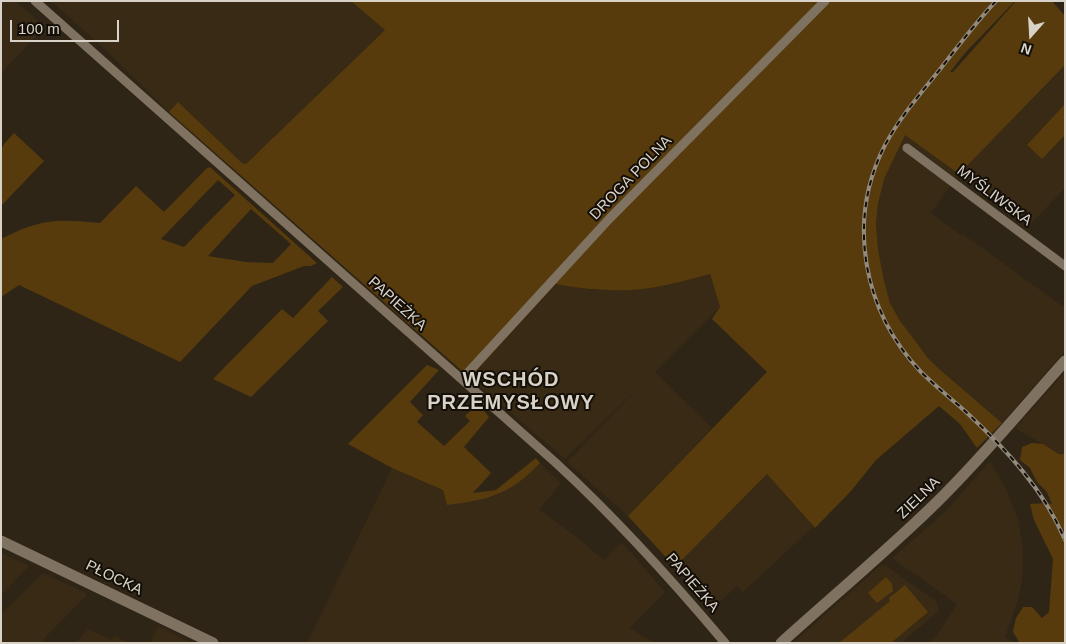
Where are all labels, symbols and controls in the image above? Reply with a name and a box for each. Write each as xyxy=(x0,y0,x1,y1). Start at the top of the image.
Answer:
scale bar xyxy=(12,10,121,42)
north arrow xyxy=(1006,10,1056,60)
text: 100 m xyxy=(18,20,60,37)
text: N xyxy=(1019,40,1034,58)
street label: DROGA POLNA xyxy=(586,132,676,224)
street label: MYŚLIWSKA xyxy=(953,162,1035,230)
street label: PAPIEŻKA xyxy=(364,273,430,335)
district label: WSCHÓD PRZEMYSŁOWY xyxy=(426,368,596,415)
street label: ZIELNA xyxy=(894,473,944,523)
street label: PAPIEŻKA xyxy=(662,550,722,616)
street label: PŁOCKA xyxy=(83,557,145,599)

